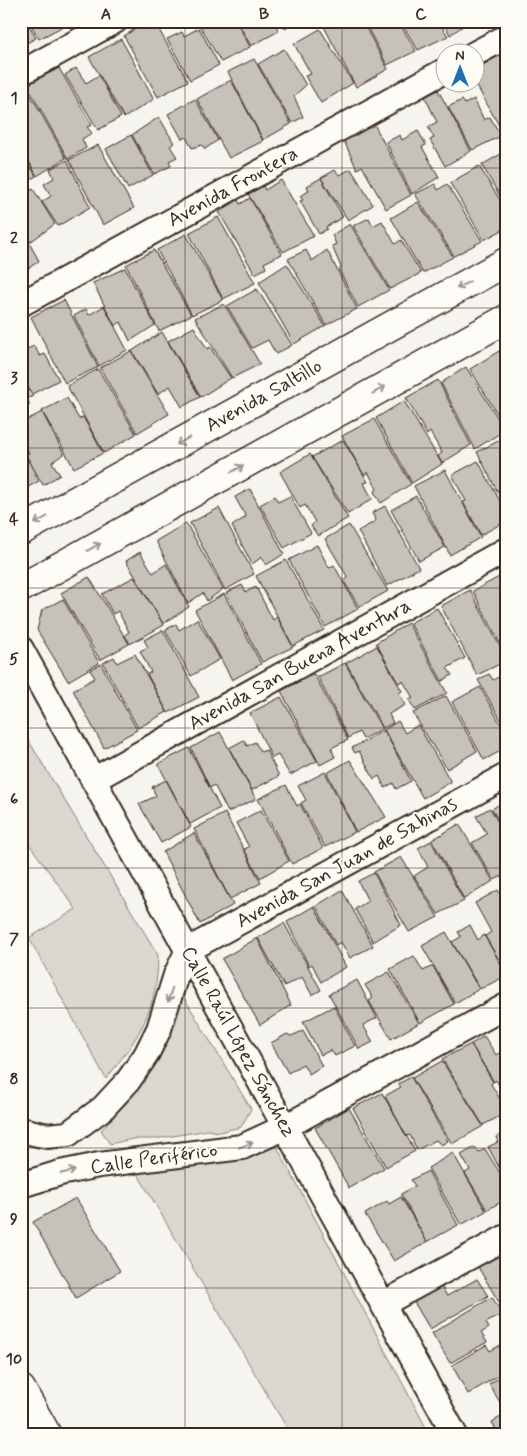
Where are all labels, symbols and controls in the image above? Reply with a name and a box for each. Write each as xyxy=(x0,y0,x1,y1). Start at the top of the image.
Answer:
text: A xyxy=(101,4,111,25)
text: B xyxy=(259,4,269,25)
text: C xyxy=(415,4,427,25)
north arrow xyxy=(434,42,484,92)
text: N xyxy=(455,47,465,65)
text: 1 xyxy=(10,88,18,109)
street label: Avenida Frontera xyxy=(163,140,303,234)
text: 2 xyxy=(10,228,18,249)
one-way arrow xyxy=(456,281,471,291)
street label: Avenida Saltillo xyxy=(201,353,327,439)
text: 3 xyxy=(10,368,18,389)
one-way arrow xyxy=(371,384,385,394)
one-way arrow xyxy=(176,436,191,446)
one-way arrow xyxy=(229,463,243,473)
text: 4 xyxy=(9,509,19,530)
one-way arrow xyxy=(34,515,49,525)
one-way arrow xyxy=(87,542,101,552)
street label: Avenida San Buena Aventura xyxy=(184,592,416,738)
text: 5 xyxy=(9,649,19,670)
text: 6 xyxy=(10,789,18,810)
street label: Avenida San Juan de Sabinas xyxy=(232,791,462,935)
text: 7 xyxy=(9,929,19,950)
street label: Calle Raúl López Sánchez xyxy=(174,942,302,1142)
one-way arrow xyxy=(164,987,174,1003)
text: 8 xyxy=(9,1069,19,1090)
street label: Calle Periférico xyxy=(89,1137,219,1181)
one-way arrow xyxy=(238,1140,253,1149)
one-way arrow xyxy=(60,1167,76,1176)
text: 9 xyxy=(10,1209,18,1230)
text: 10 xyxy=(6,1349,22,1370)

